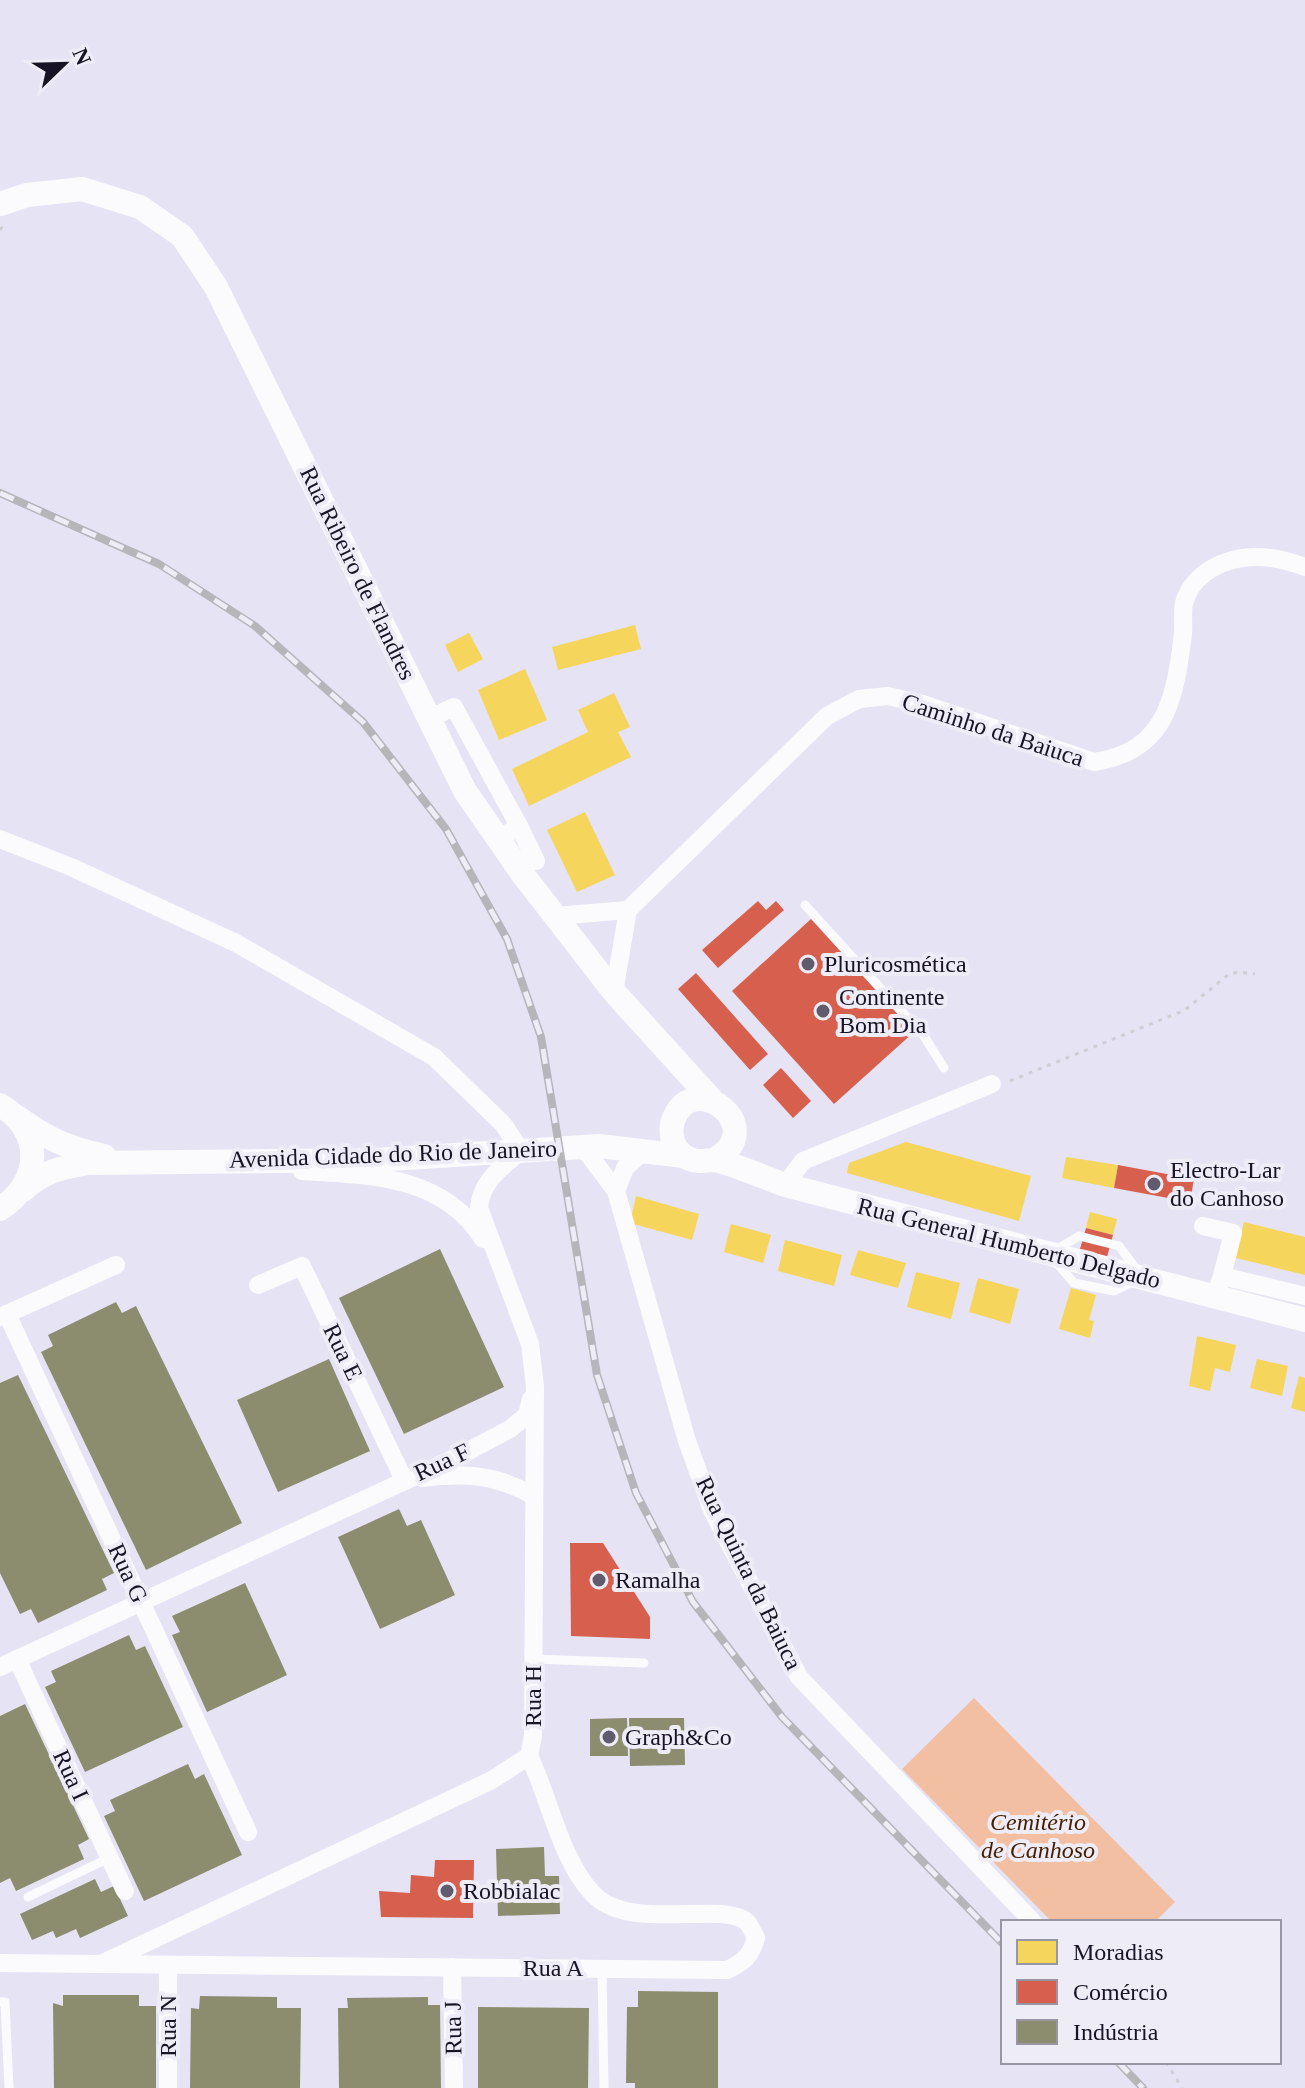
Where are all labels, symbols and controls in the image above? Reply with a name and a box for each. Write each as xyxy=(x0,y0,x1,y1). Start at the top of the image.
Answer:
north arrow xyxy=(24,24,104,104)
text: N xyxy=(67,44,97,69)
street label: Rua Ribeiro de Flandres xyxy=(295,462,421,684)
street label: Caminho da Baiuca xyxy=(899,688,1087,772)
place label: Pluricosmética xyxy=(824,951,967,977)
marker: Pluricosmética xyxy=(799,955,817,973)
place label: Continente Bom Dia xyxy=(839,984,944,1038)
marker: Continente Bom Dia xyxy=(814,1002,832,1020)
street label: Avenida Cidade do Rio de Janeiro xyxy=(229,1135,557,1173)
place label: Electro-Lar do Canhoso xyxy=(1170,1157,1284,1211)
marker: Electro-Lar do Canhoso xyxy=(1145,1175,1163,1193)
street label: Rua General Humberto Delgado xyxy=(855,1193,1163,1293)
street label: Rua E xyxy=(318,1320,368,1384)
street label: Rua F xyxy=(410,1438,474,1486)
street label: Rua Quinta da Baiuca xyxy=(691,1472,807,1674)
street label: Rua G xyxy=(103,1539,153,1607)
place label: Ramalha xyxy=(615,1567,701,1593)
marker: Ramalha xyxy=(590,1571,608,1589)
street label: Rua H xyxy=(520,1665,546,1727)
place label: Graph&Co xyxy=(625,1724,732,1750)
marker: Graph&Co xyxy=(600,1728,618,1746)
street label: Rua I xyxy=(48,1746,94,1804)
park label: Cemitério de Canhoso xyxy=(981,1809,1095,1863)
place label: Robbialac xyxy=(463,1878,560,1904)
marker: Robbialac xyxy=(438,1882,456,1900)
legend xyxy=(1001,1920,1281,2064)
text: Moradias xyxy=(1073,1939,1164,1965)
street label: Rua A xyxy=(523,1955,584,1981)
text: Comércio xyxy=(1073,1979,1168,2005)
street label: Rua N xyxy=(155,1995,181,2057)
street label: Rua J xyxy=(440,2001,466,2055)
text: Indústria xyxy=(1073,2019,1159,2045)

